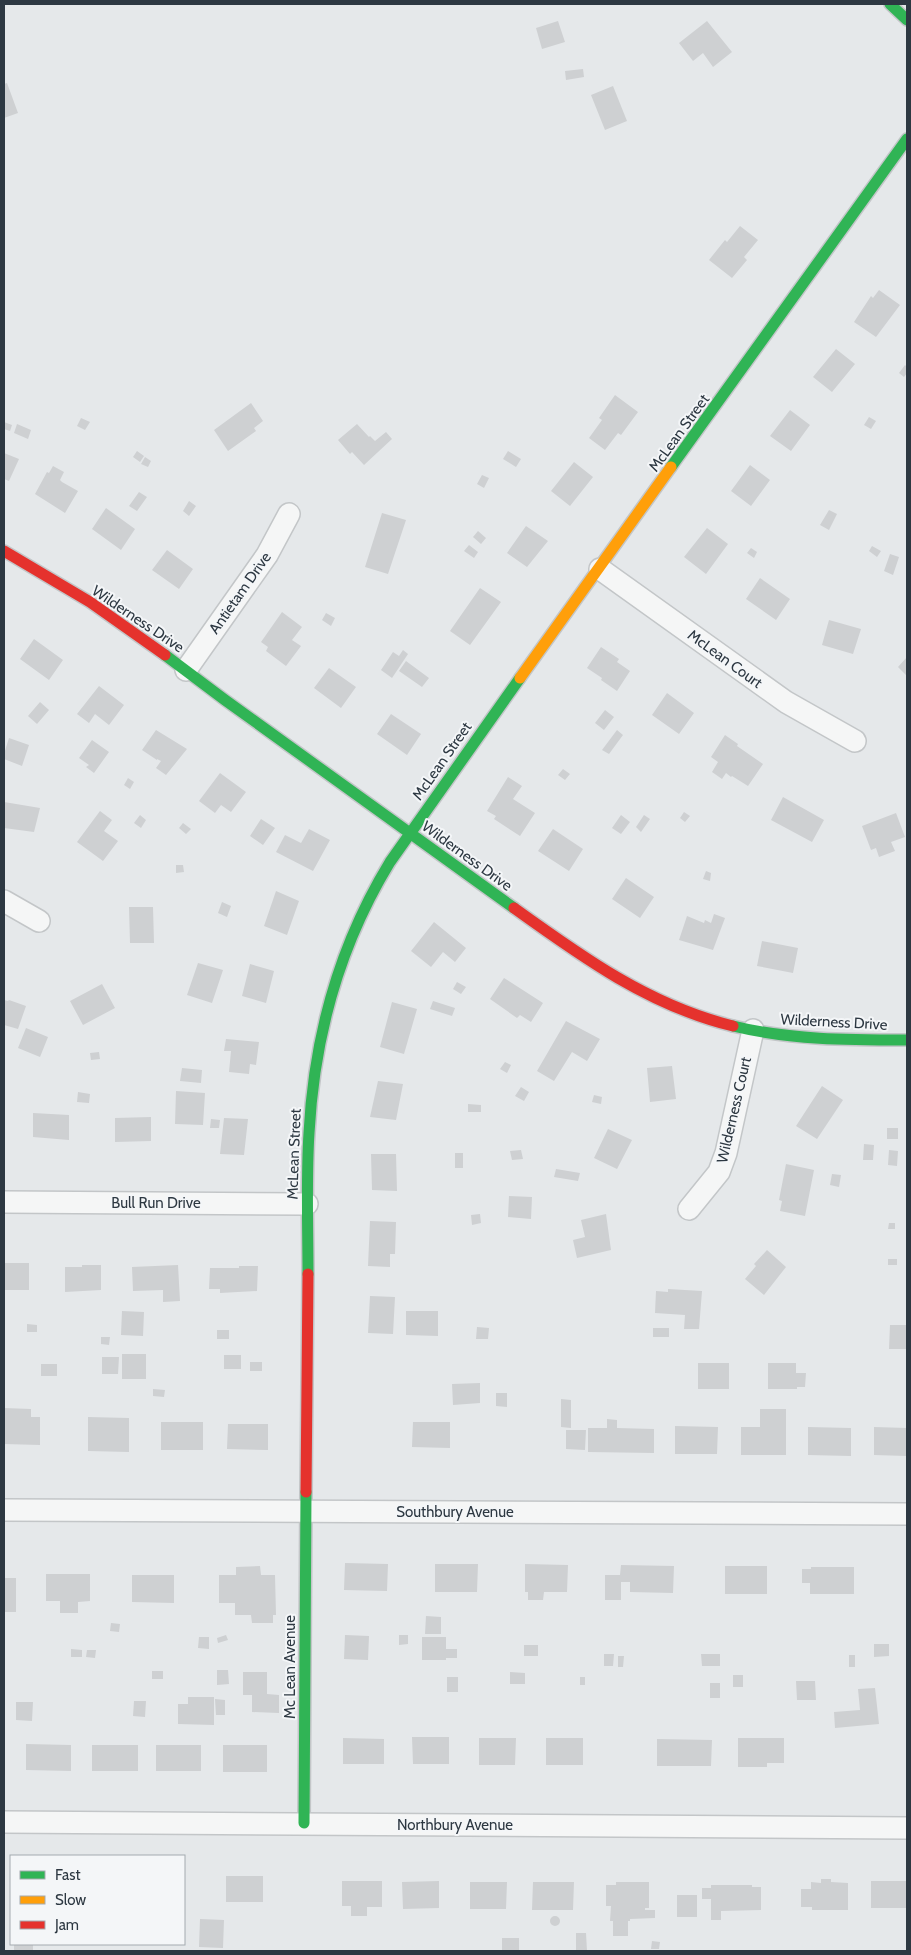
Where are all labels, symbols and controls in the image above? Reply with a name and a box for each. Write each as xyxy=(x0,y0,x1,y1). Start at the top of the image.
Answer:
street label: McLean Street xyxy=(645,391,713,475)
street label: Antietam Drive xyxy=(205,548,275,637)
street label: Wilderness Drive xyxy=(89,582,188,657)
street label: McLean Court xyxy=(684,626,766,692)
street label: McLean Street xyxy=(408,718,476,804)
street label: Wilderness Drive xyxy=(418,817,516,895)
street label: Wilderness Drive xyxy=(780,1010,888,1034)
street label: Wilderness Court xyxy=(713,1055,755,1165)
street label: McLean Street xyxy=(283,1108,305,1200)
street label: Bull Run Drive xyxy=(111,1194,201,1212)
street label: Southbury Avenue xyxy=(396,1503,514,1521)
street label: Mc Lean Avenue xyxy=(281,1615,299,1719)
street label: Northbury Avenue xyxy=(397,1816,513,1834)
legend xyxy=(10,1855,185,1945)
text: Fast xyxy=(55,1866,80,1884)
text: Slow xyxy=(55,1891,86,1909)
text: Jam xyxy=(54,1916,79,1934)

